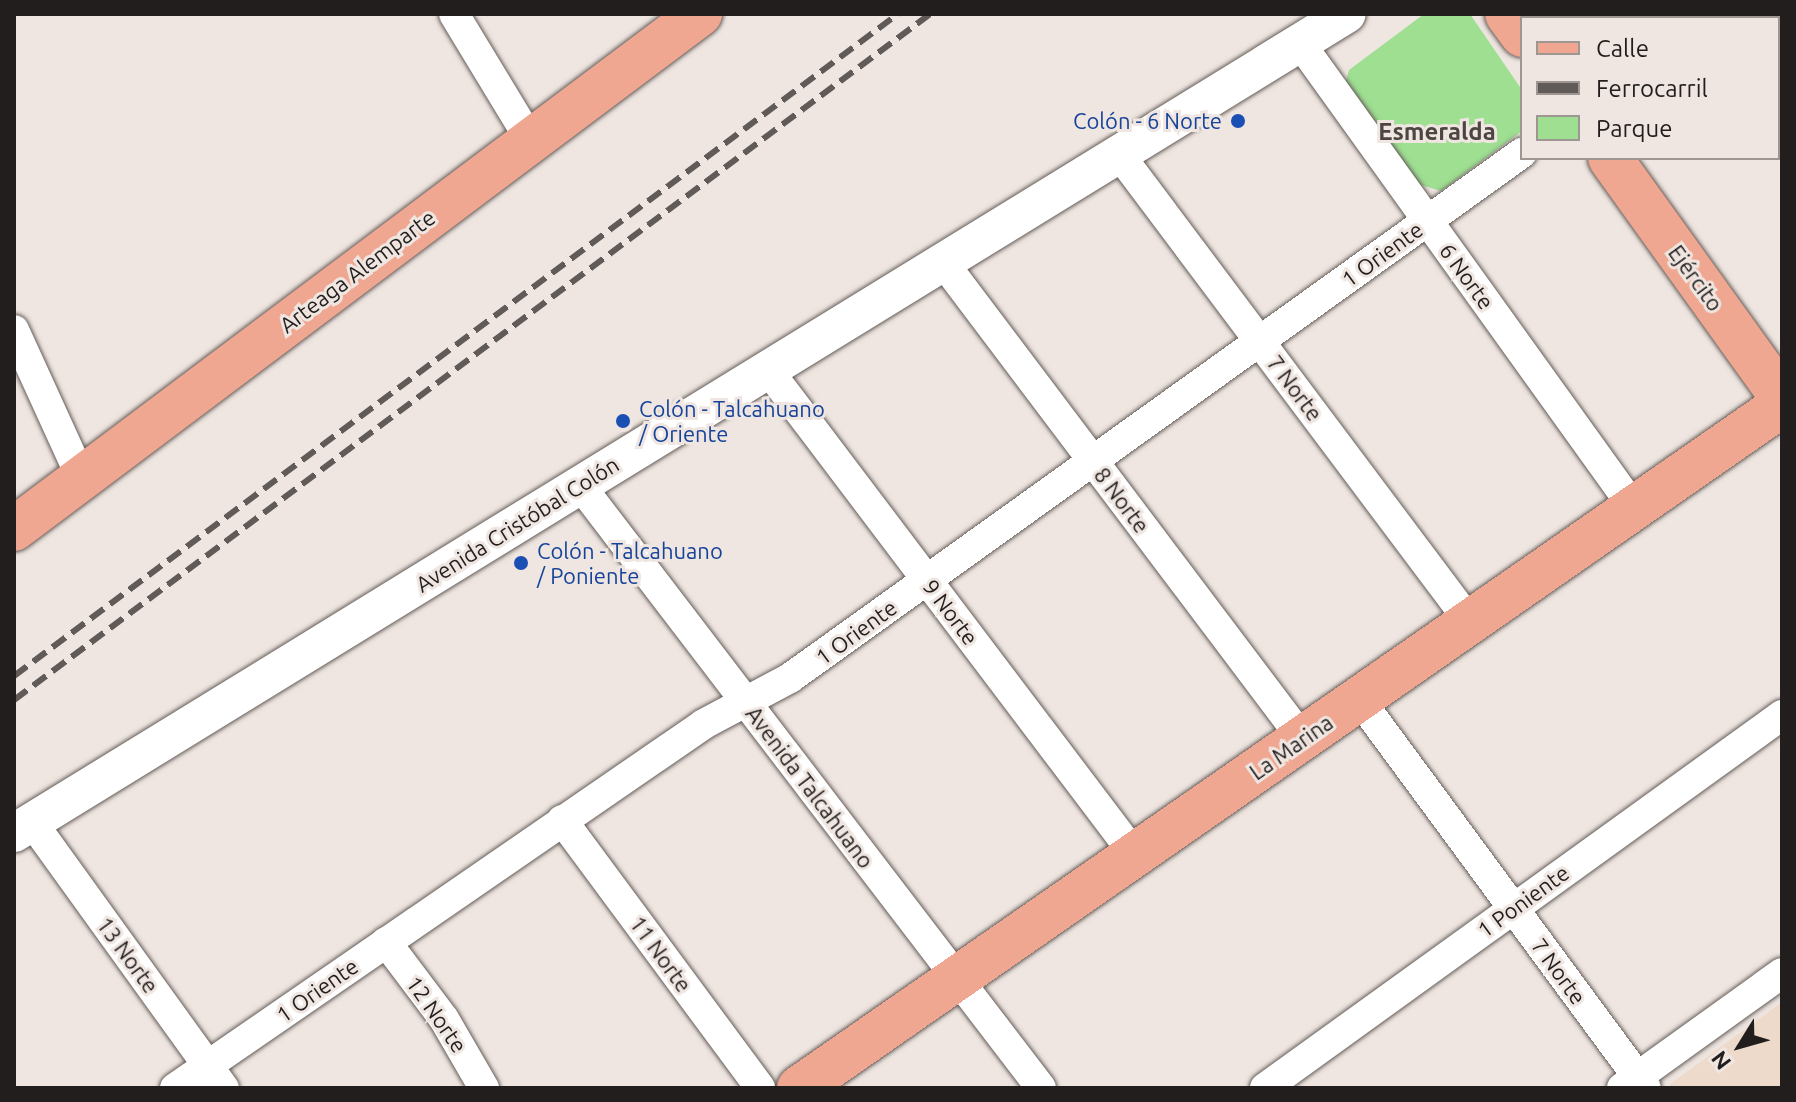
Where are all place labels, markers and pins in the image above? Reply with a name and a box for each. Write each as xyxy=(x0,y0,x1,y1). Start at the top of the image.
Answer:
place label: Colón - 6 Norte xyxy=(1073,108,1222,134)
marker: Colón - 6 Norte xyxy=(1229,112,1247,130)
place label: Colón - Talcahuano / Oriente xyxy=(639,395,825,446)
marker: Colón - Talcahuano / Oriente xyxy=(614,412,632,430)
place label: Colón - Talcahuano / Poniente xyxy=(537,537,723,588)
marker: Colón - Talcahuano / Poniente xyxy=(512,554,530,572)

